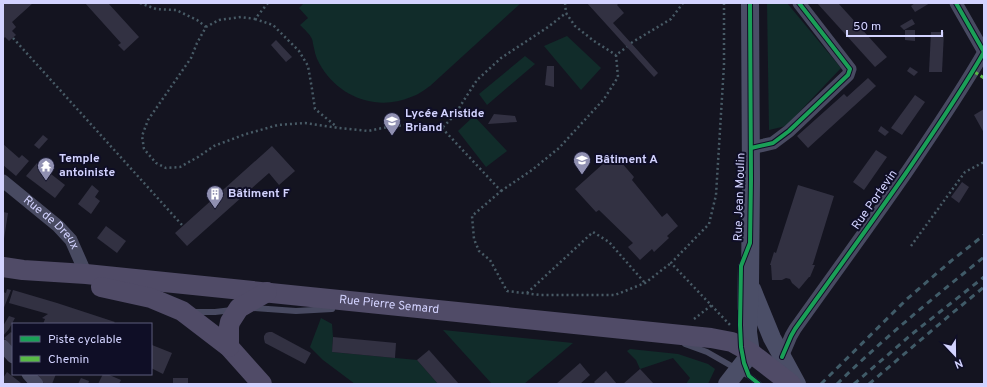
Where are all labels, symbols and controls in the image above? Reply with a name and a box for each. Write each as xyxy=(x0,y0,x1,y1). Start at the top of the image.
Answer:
scale bar xyxy=(847,12,942,38)
text: 50 m xyxy=(853,19,881,35)
place label: Lycée Aristide Briand xyxy=(405,106,485,136)
school or university icon: Lycée Aristide Briand xyxy=(382,111,402,136)
school or university icon: Bâtiment A xyxy=(572,150,592,175)
place label: Temple antoiniste xyxy=(59,151,115,181)
place label: Bâtiment A xyxy=(595,152,658,168)
street label: Rue Jean Moulin xyxy=(730,152,750,242)
temple icon: Temple antoiniste xyxy=(36,156,56,181)
street label: Rue Portevin xyxy=(849,167,901,233)
building icon: Bâtiment F xyxy=(205,184,225,209)
place label: Bâtiment F xyxy=(228,186,290,202)
street label: Rue de Dreux xyxy=(20,193,82,252)
street label: Rue Pierre Semard xyxy=(338,292,440,318)
legend xyxy=(12,323,152,375)
text: Piste cyclable xyxy=(48,332,122,348)
north arrow xyxy=(935,335,975,375)
text: Chemin xyxy=(48,352,89,368)
text: N xyxy=(952,355,965,371)

